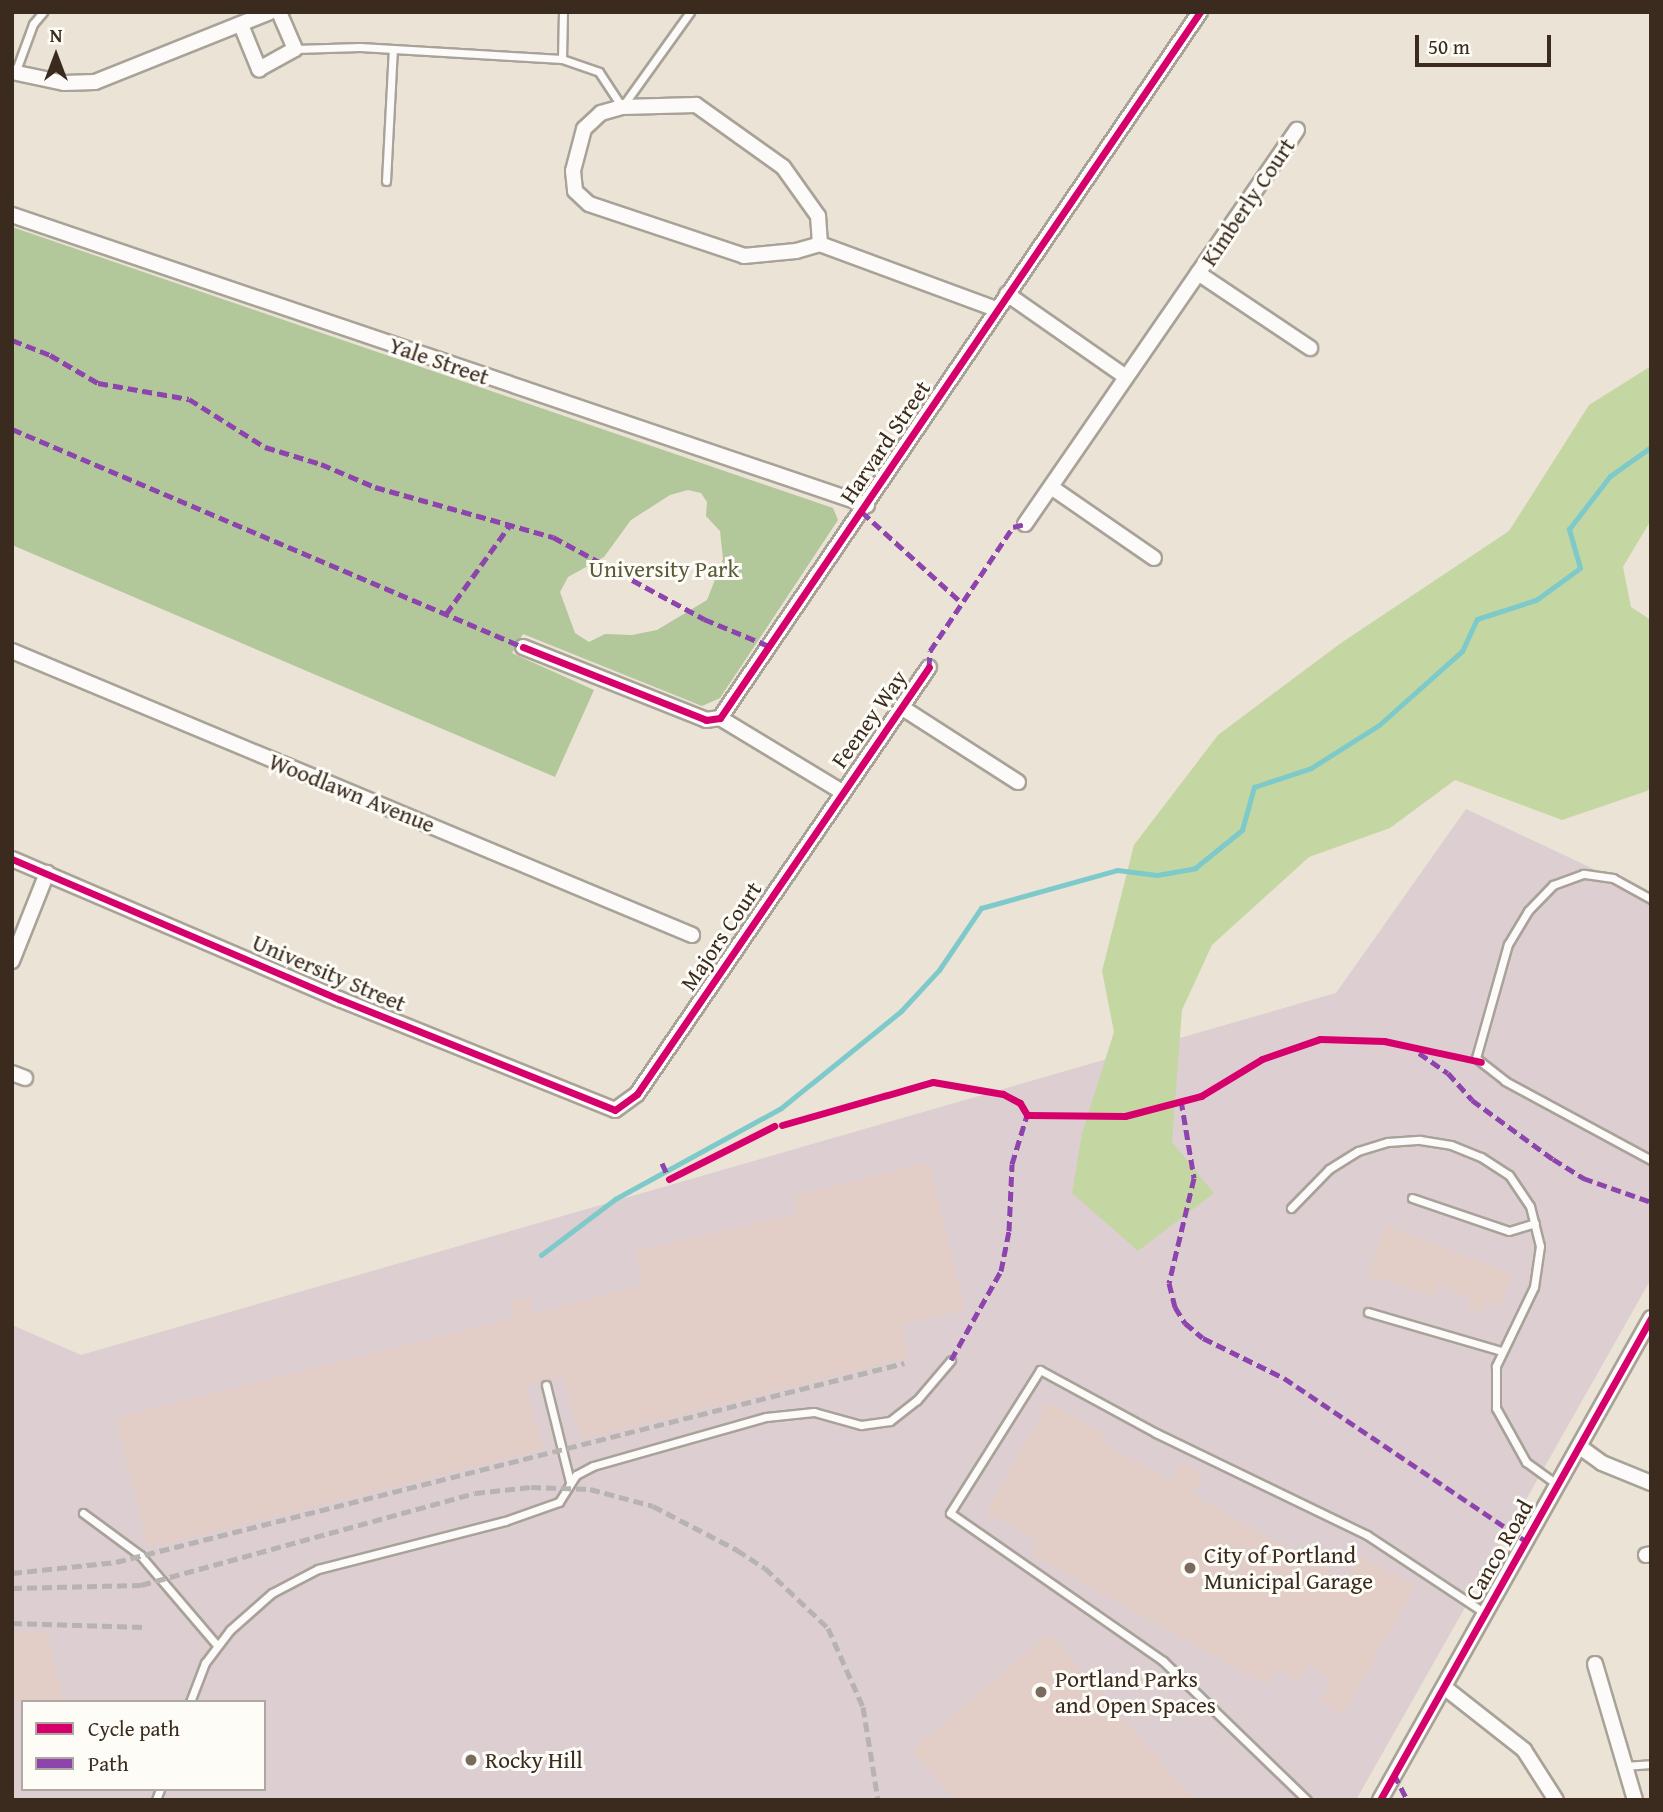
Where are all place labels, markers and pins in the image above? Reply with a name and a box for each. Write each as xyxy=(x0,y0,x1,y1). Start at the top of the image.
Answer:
place label: City of Portland Municipal Garage xyxy=(1204,1541,1373,1595)
marker: City of Portland Municipal Garage xyxy=(1182,1560,1198,1576)
place label: Portland Parks and Open Spaces xyxy=(1055,1665,1216,1719)
marker: Portland Parks and Open Spaces xyxy=(1033,1684,1049,1700)
place label: Rocky Hill xyxy=(485,1746,583,1774)
marker: Rocky Hill xyxy=(463,1752,479,1768)

